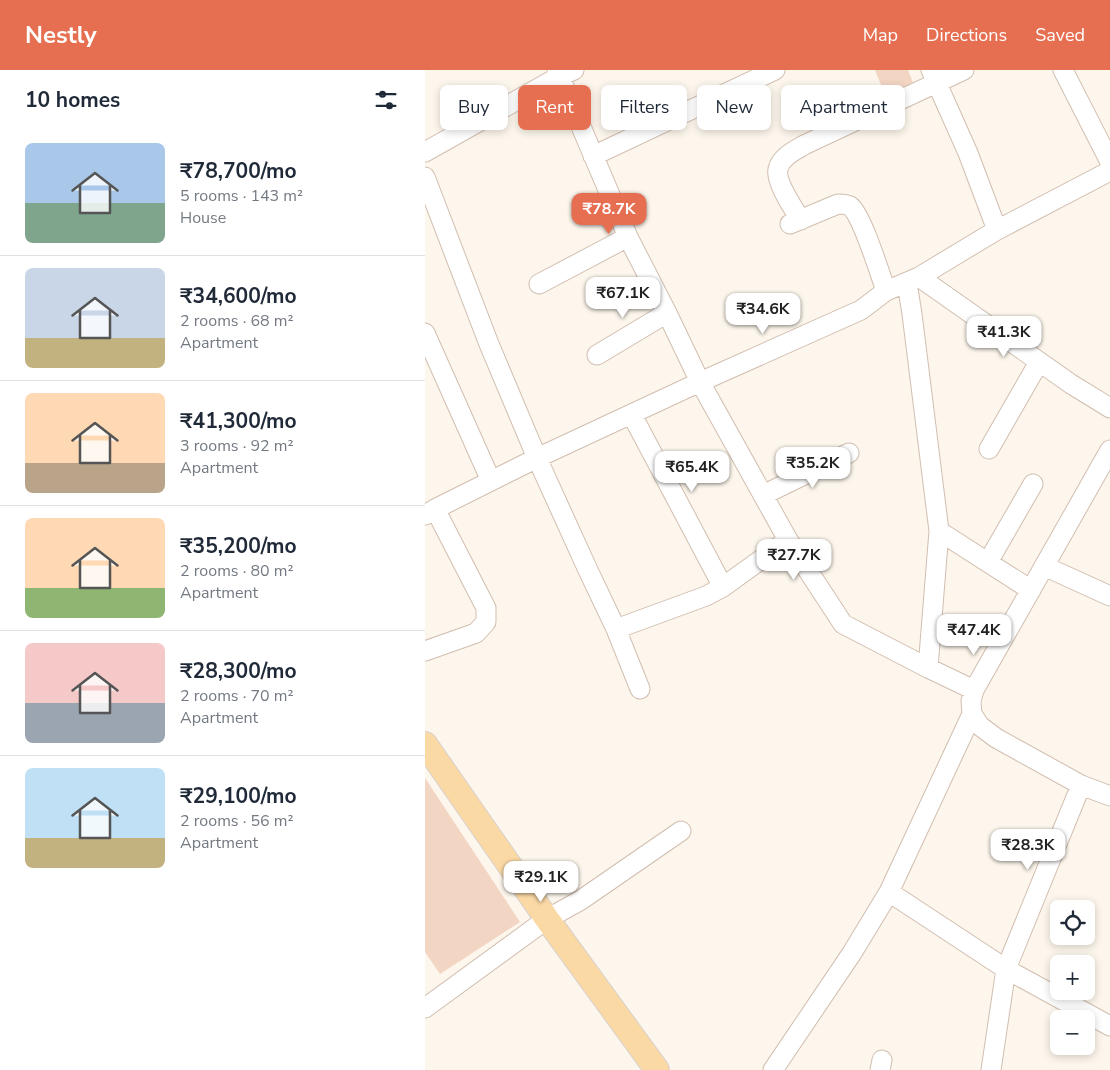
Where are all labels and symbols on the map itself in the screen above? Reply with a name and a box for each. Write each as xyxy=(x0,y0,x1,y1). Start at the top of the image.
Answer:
pin: ₹78.7K xyxy=(568,192,650,235)
pin: ₹67.1K xyxy=(582,276,664,319)
pin: ₹34.6K xyxy=(722,292,804,335)
pin: ₹41.3K xyxy=(963,316,1045,358)
pin: ₹35.2K xyxy=(772,446,854,489)
pin: ₹65.4K xyxy=(651,450,733,493)
pin: ₹27.7K xyxy=(753,538,835,581)
pin: ₹47.4K xyxy=(933,614,1015,656)
pin: ₹28.3K xyxy=(987,828,1069,871)
pin: ₹29.1K xyxy=(500,860,582,903)

